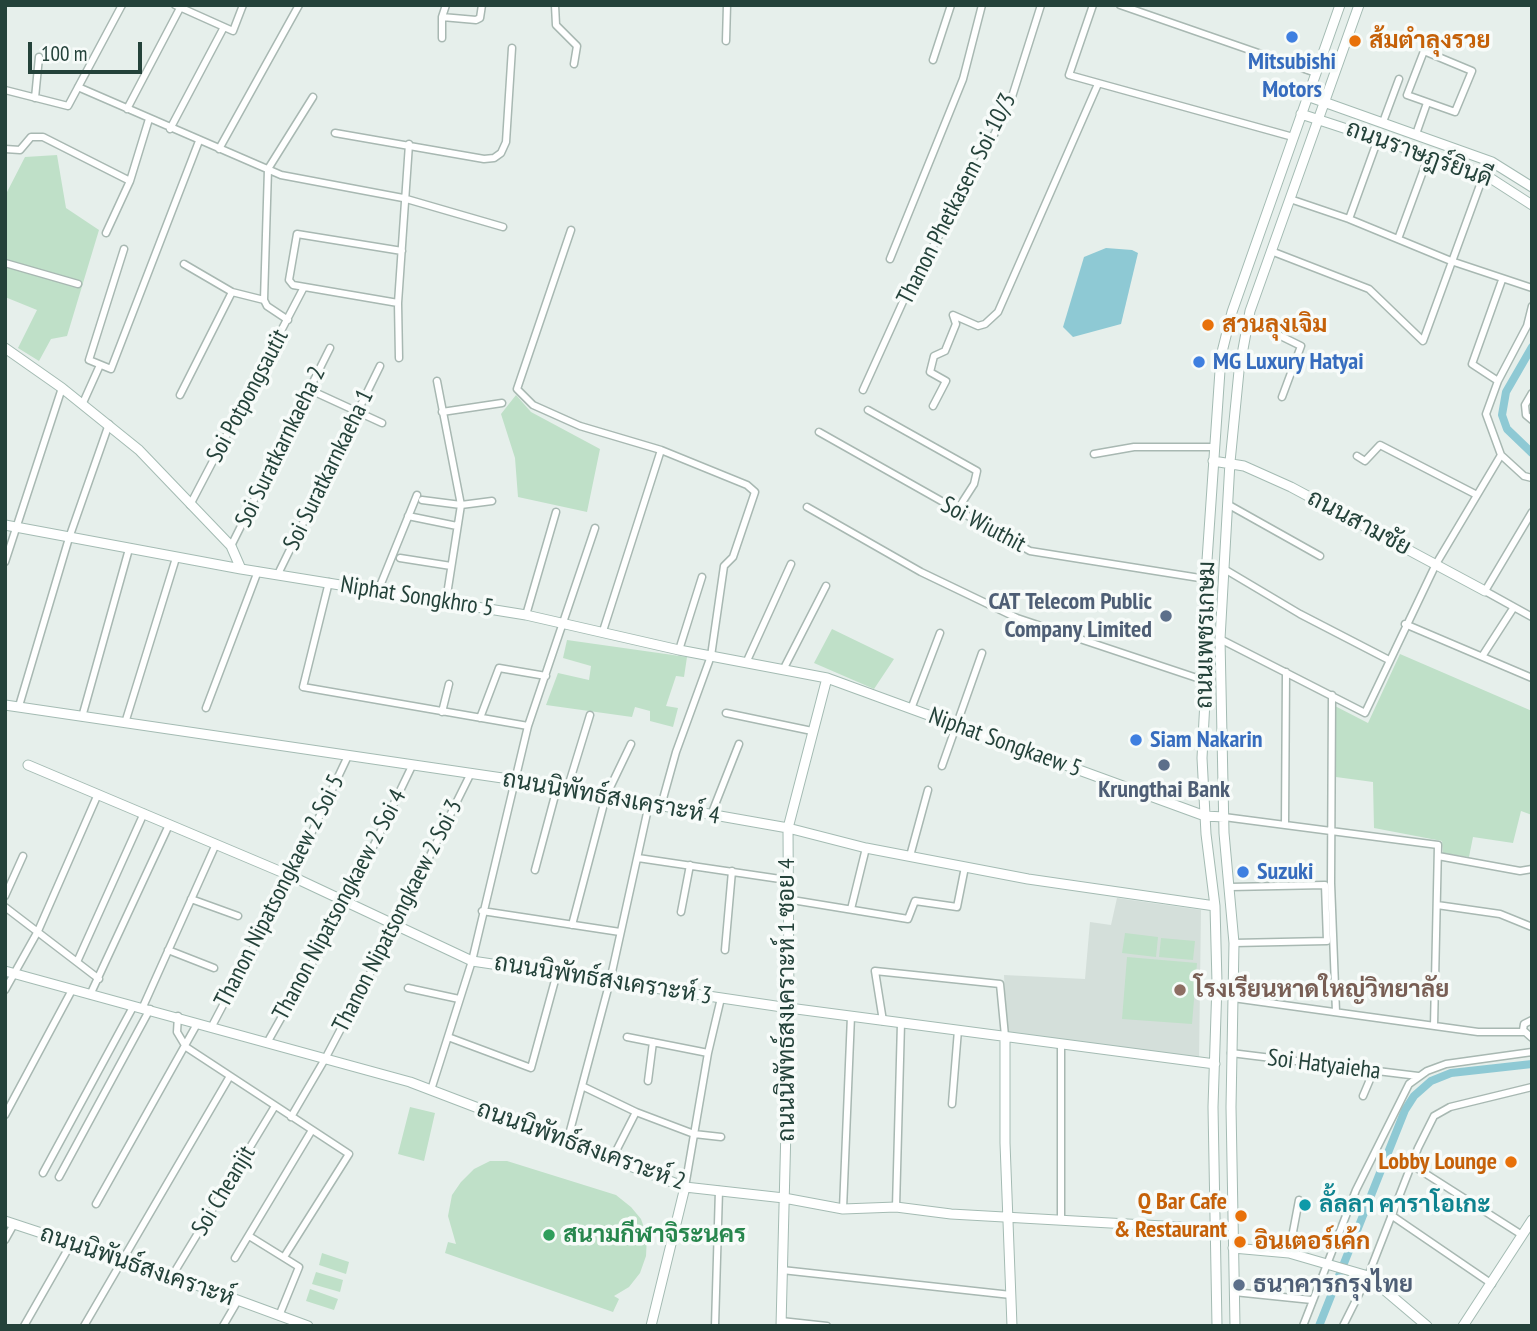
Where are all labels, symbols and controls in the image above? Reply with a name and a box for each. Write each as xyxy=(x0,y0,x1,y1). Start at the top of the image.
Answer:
place label: ส้มตำลุงรวย xyxy=(1369,27,1491,55)
scale bar xyxy=(32,28,145,72)
marker: Mitsubishi Motors xyxy=(1284,29,1300,45)
marker: ส้มตำลุงรวย xyxy=(1347,33,1363,49)
text: 100 m xyxy=(41,40,87,67)
place label: Mitsubishi Motors xyxy=(1248,48,1336,104)
street label: Thanon Phetkasem Soi 10/3 xyxy=(891,88,1023,310)
street label: ถนนราษฎร์ยินดี xyxy=(1342,114,1496,194)
place label: สวนลุงเจิม xyxy=(1222,311,1327,339)
marker: สวนลุงเจิม xyxy=(1200,317,1216,333)
street label: Soi Potpongsautit xyxy=(201,325,295,467)
place label: MG Luxury Hatyai xyxy=(1213,348,1364,376)
marker: MG Luxury Hatyai xyxy=(1191,354,1207,370)
street label: Soi Suratkarnkaeha 2 xyxy=(230,362,332,532)
street label: Soi Suratkarnkaeha 1 xyxy=(278,385,380,555)
street label: ถนนสามชัย xyxy=(1302,484,1416,562)
street label: Soi Wiuthit xyxy=(936,491,1030,559)
street label: ถนนเพชรเกษม xyxy=(1190,561,1222,709)
street label: Niphat Songkhro 5 xyxy=(338,571,496,623)
place label: CAT Telecom Public Company Limited xyxy=(989,588,1152,644)
marker: CAT Telecom Public Company Limited xyxy=(1158,608,1174,624)
street label: Niphat Songkaew 5 xyxy=(925,702,1085,784)
place label: Siam Nakarin xyxy=(1150,726,1263,754)
marker: Siam Nakarin xyxy=(1128,732,1144,748)
marker: Krungthai Bank xyxy=(1156,757,1172,773)
street label: ถนนนิพัทธ์สงเคราะห์ 4 xyxy=(500,765,722,831)
street label: Thanon Nipatsongkaew 2 Soi 5 xyxy=(209,770,351,1012)
place label: Krungthai Bank xyxy=(1098,776,1230,804)
street label: Thanon Nipatsongkaew 2 Soi 4 xyxy=(267,785,413,1025)
street label: Thanon Nipatsongkaew 2 Soi 3 xyxy=(327,795,469,1037)
street label: ถนนนิพัทธ์สงเคราะห์ 1 ซอย 4 xyxy=(773,858,801,1142)
place label: Suzuki xyxy=(1257,858,1313,886)
marker: Suzuki xyxy=(1235,864,1251,880)
street label: ถนนนิพัทธ์สงเคราะห์ 3 xyxy=(492,949,714,1011)
place label: โรงเรียนหาดใหญ่วิทยาลัย xyxy=(1194,976,1449,1004)
marker: โรงเรียนหาดใหญ่วิทยาลัย xyxy=(1172,982,1188,998)
street label: Soi Hatyaieha xyxy=(1266,1044,1382,1086)
street label: ถนนนิพัทธ์สงเคราะห์ 2 xyxy=(473,1095,689,1197)
street label: Soi Cheanjit xyxy=(186,1141,262,1241)
place label: Lobby Lounge xyxy=(1379,1148,1497,1176)
marker: Lobby Lounge xyxy=(1503,1154,1519,1170)
place label: Q Bar Cafe & Restaurant xyxy=(1114,1188,1227,1244)
place label: ลั้ลลา คาราโอเกะ xyxy=(1319,1191,1490,1219)
marker: ลั้ลลา คาราโอเกะ xyxy=(1297,1197,1313,1213)
marker: Q Bar Cafe & Restaurant xyxy=(1233,1208,1249,1224)
street label: ถนนนิพันธ์สงเคราะห์ xyxy=(36,1219,238,1313)
place label: สนามกีฬาจิระนคร xyxy=(563,1221,746,1249)
marker: สนามกีฬาจิระนคร xyxy=(541,1227,557,1243)
place label: อินเตอร์เค้ก xyxy=(1254,1228,1370,1256)
marker: อินเตอร์เค้ก xyxy=(1232,1234,1248,1250)
place label: ธนาคารกรุงไทย xyxy=(1253,1271,1413,1299)
marker: ธนาคารกรุงไทย xyxy=(1231,1277,1247,1293)

